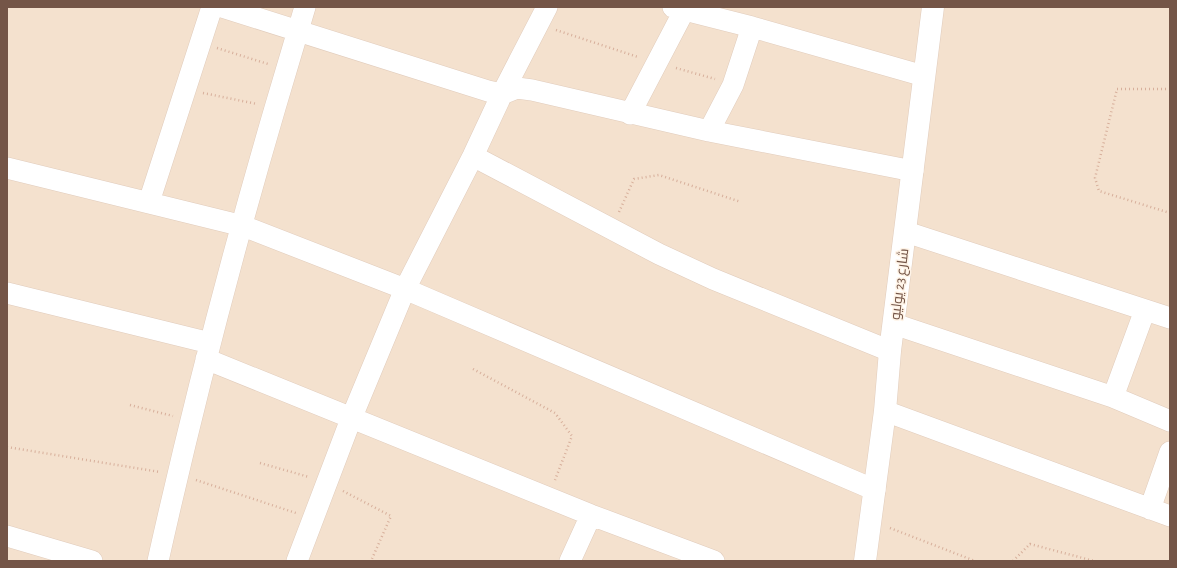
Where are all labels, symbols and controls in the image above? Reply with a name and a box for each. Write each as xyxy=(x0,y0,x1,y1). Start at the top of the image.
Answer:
street label: شارع 23 يوليو xyxy=(889,248,912,321)

